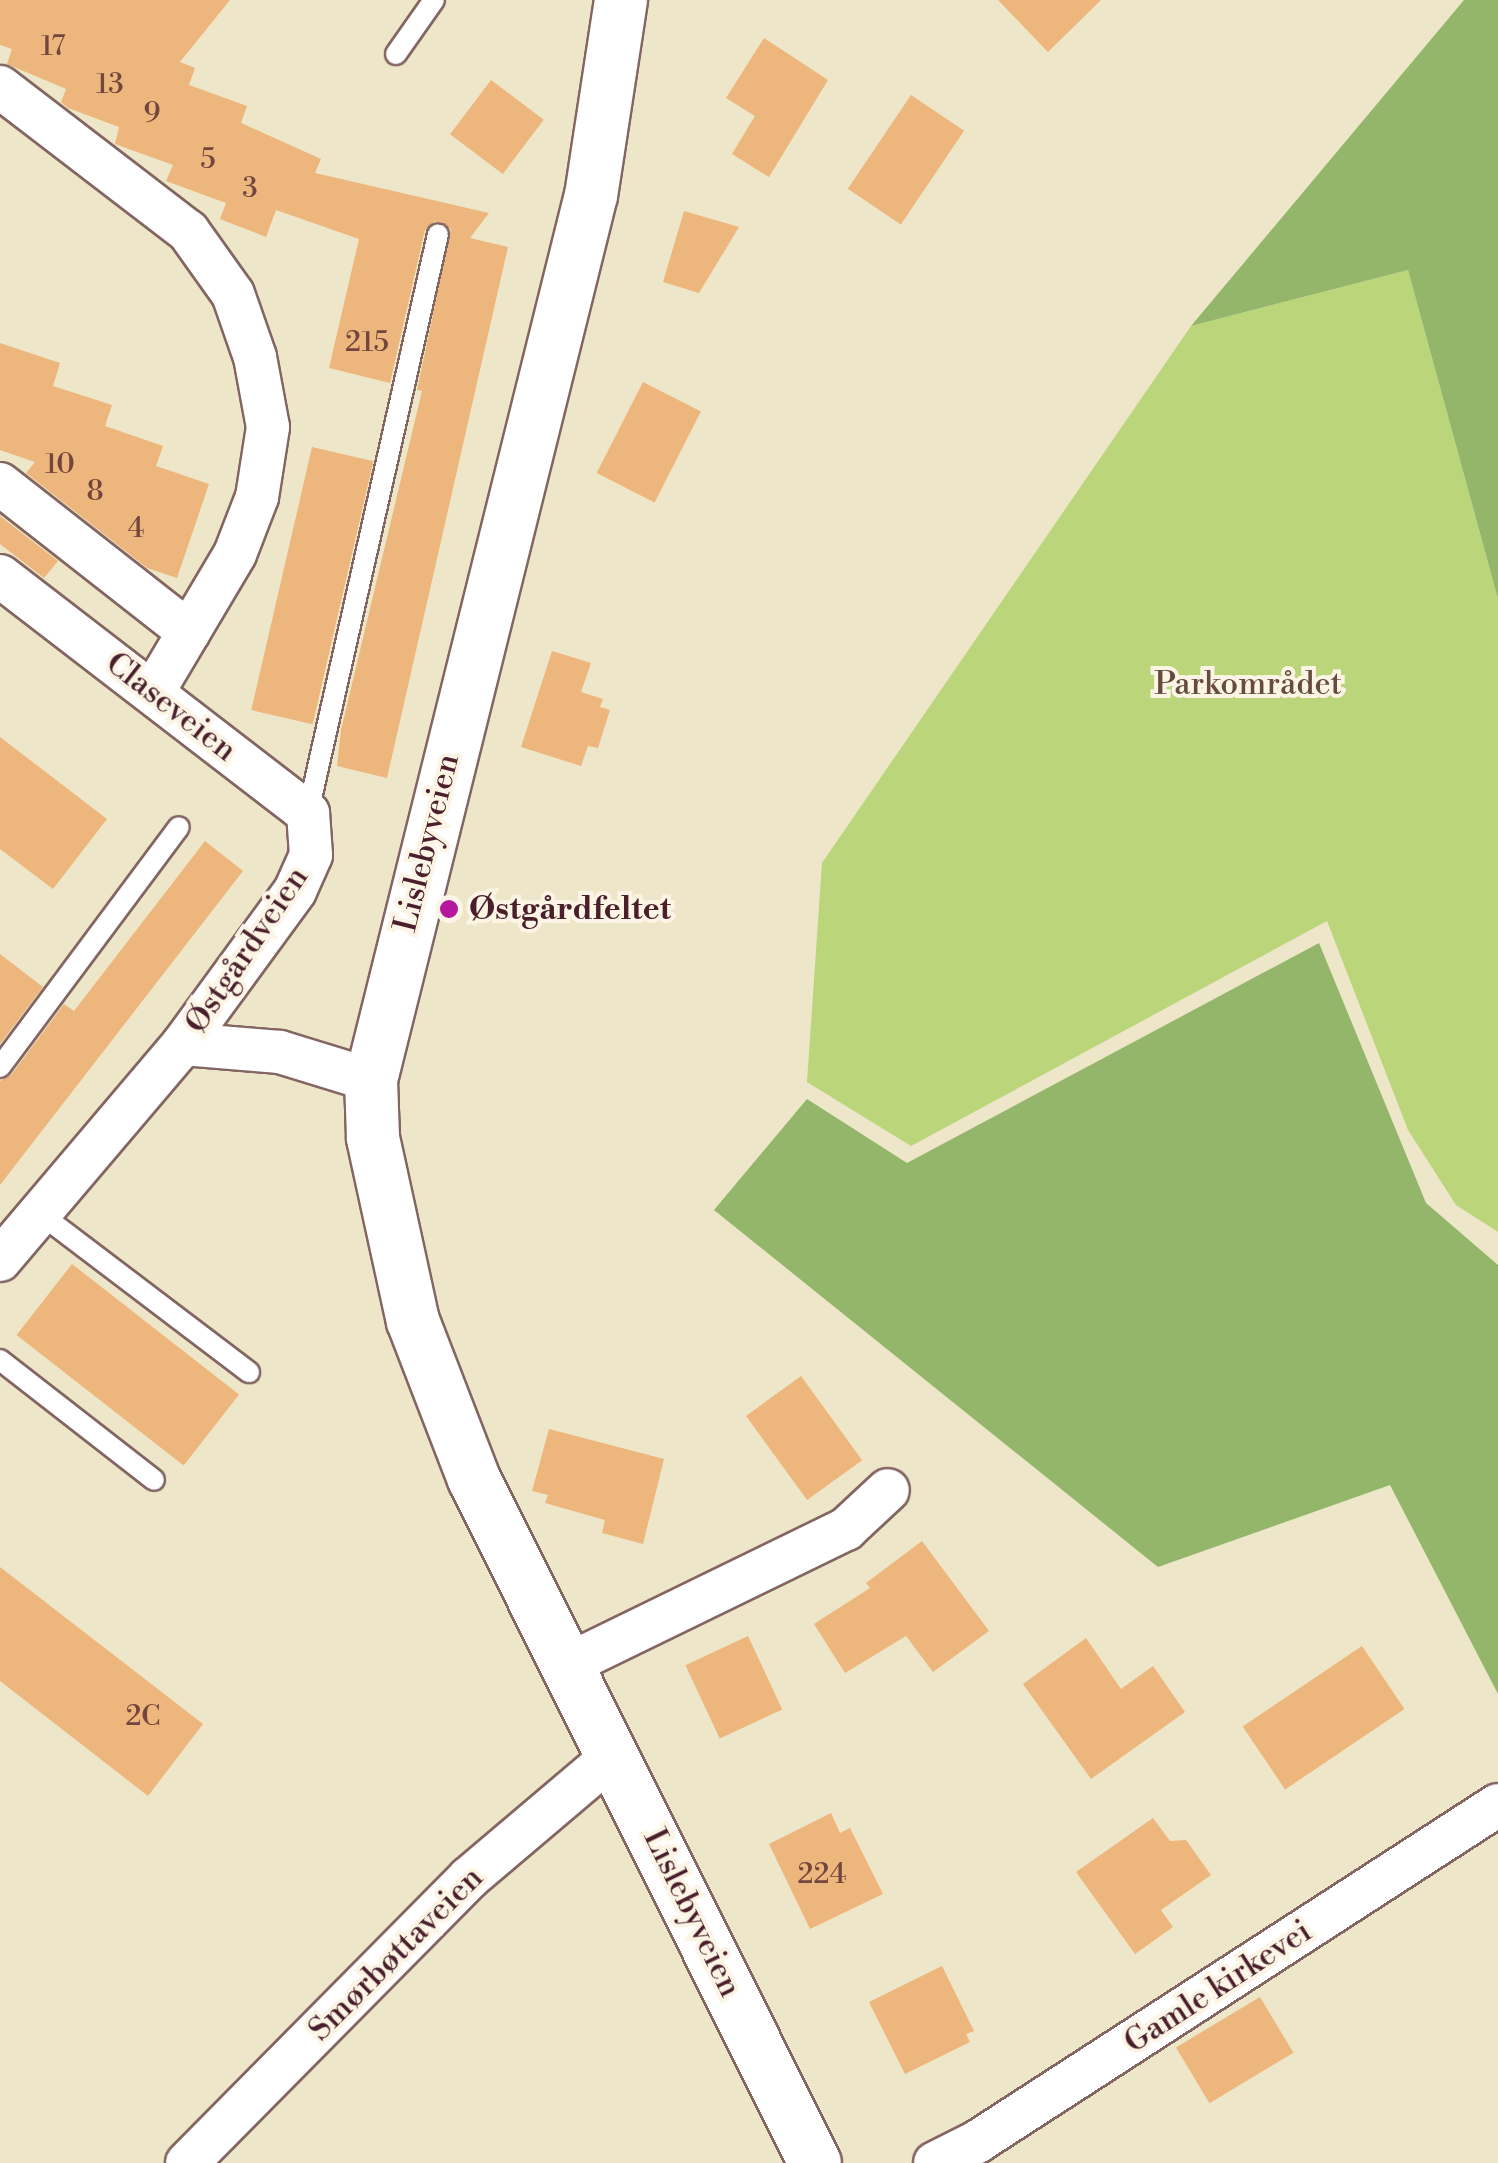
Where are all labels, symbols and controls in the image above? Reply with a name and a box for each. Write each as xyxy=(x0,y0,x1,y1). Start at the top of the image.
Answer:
house number: 17 xyxy=(41,30,65,64)
house number: 13 xyxy=(96,68,124,102)
house number: 9 xyxy=(144,97,160,131)
house number: 5 xyxy=(200,143,216,177)
house number: 3 xyxy=(242,172,258,206)
house number: 215 xyxy=(345,326,389,360)
house number: 10 xyxy=(45,448,75,482)
house number: 8 xyxy=(86,475,104,509)
house number: 4 xyxy=(128,512,144,546)
street label: Claseveien xyxy=(98,644,244,770)
park label: Parkområdet xyxy=(1154,665,1342,703)
street label: Lislebyveien xyxy=(386,750,468,936)
street label: Østgårdveien xyxy=(177,860,317,1040)
place label: Østgårdfeltet xyxy=(469,890,671,928)
marker: Østgårdfeltet xyxy=(438,898,460,920)
house number: 2C xyxy=(125,1700,161,1734)
street label: Lislebyveien xyxy=(635,1823,749,2003)
house number: 224 xyxy=(798,1858,846,1892)
street label: Smørbøttaveien xyxy=(301,1859,491,2049)
street label: Gamle kirkevei xyxy=(1117,1912,1319,2062)

